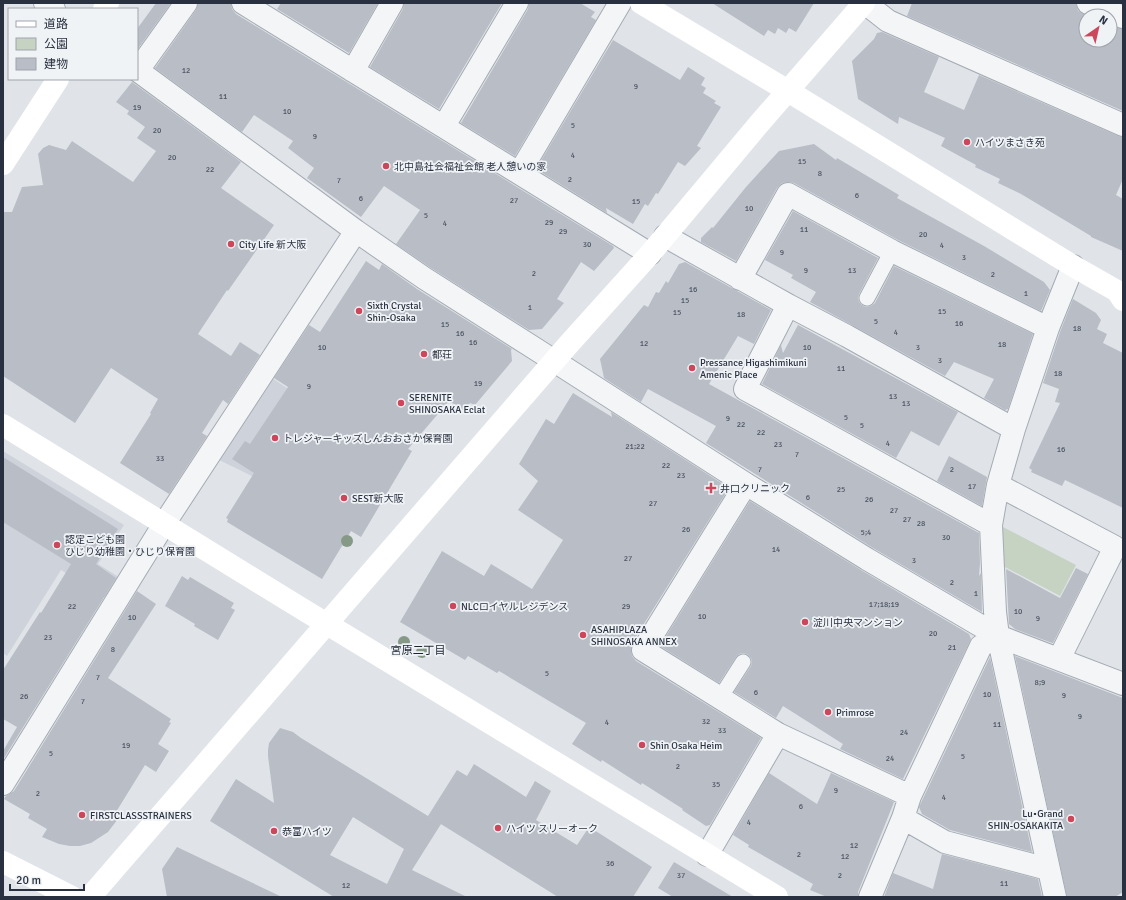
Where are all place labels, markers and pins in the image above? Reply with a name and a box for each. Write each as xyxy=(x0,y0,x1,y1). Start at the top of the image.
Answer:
marker: ハイツまさき苑 xyxy=(962,137,972,147)
place label: ハイツまさき苑 xyxy=(975,137,1045,149)
marker: 北中島社会福祉会館 老人憩いの家 xyxy=(381,161,391,171)
place label: 北中島社会福祉会館 老人憩いの家 xyxy=(394,161,546,173)
marker: City Life 新大阪 xyxy=(226,239,236,249)
place label: City Life 新大阪 xyxy=(239,239,306,251)
place label: Sixth Crystal Shin-Osaka xyxy=(367,300,422,324)
marker: Sixth Crystal Shin-Osaka xyxy=(354,306,364,316)
marker: 都荘 xyxy=(419,349,429,359)
place label: 都荘 xyxy=(432,349,452,361)
place label: Pressance Higashimikuni Amenic Place xyxy=(700,357,807,381)
marker: Pressance Higashimikuni Amenic Place xyxy=(687,363,697,373)
place label: SERENITE SHINOSAKA Eclat xyxy=(409,392,486,416)
marker: SERENITE SHINOSAKA Eclat xyxy=(396,398,406,408)
marker: トレジャーキッズしんおおさか保育園 xyxy=(270,433,280,443)
place label: トレジャーキッズしんおおさか保育園 xyxy=(283,433,453,445)
marker: 井口クリニック xyxy=(705,482,717,494)
place label: 井口クリニック xyxy=(720,483,790,495)
marker: SEST新大阪 xyxy=(339,493,349,503)
place label: SEST新大阪 xyxy=(352,493,403,505)
place label: 認定こども園 ひじり幼稚園・ひじり保育園 xyxy=(65,534,195,558)
marker: 認定こども園 ひじり幼稚園・ひじり保育園 xyxy=(52,540,62,550)
marker: NLCロイヤルレジデンス xyxy=(448,601,458,611)
place label: NLCロイヤルレジデンス xyxy=(461,601,568,613)
marker: 淀川中央マンション xyxy=(800,617,810,627)
place label: 淀川中央マンション xyxy=(813,617,903,629)
place label: ASAHIPLAZA SHINOSAKA ANNEX xyxy=(591,624,677,648)
marker: ASAHIPLAZA SHINOSAKA ANNEX xyxy=(578,630,588,640)
marker: Primrose xyxy=(823,707,833,717)
place label: Primrose xyxy=(836,707,874,719)
marker: Shin Osaka Heim xyxy=(637,740,647,750)
place label: Shin Osaka Heim xyxy=(650,740,722,752)
place label: Lu•Grand SHIN-OSAKAKITA xyxy=(988,808,1063,832)
marker: FIRSTCLASSSTRAINERS xyxy=(77,810,87,820)
place label: FIRSTCLASSSTRAINERS xyxy=(90,810,192,822)
marker: Lu•Grand SHIN-OSAKAKITA xyxy=(1066,814,1076,824)
marker: ハイツ スリーオーク xyxy=(493,823,503,833)
place label: ハイツ スリーオーク xyxy=(506,823,598,835)
marker: 恭富ハイツ xyxy=(269,826,279,836)
place label: 恭富ハイツ xyxy=(282,826,332,838)

